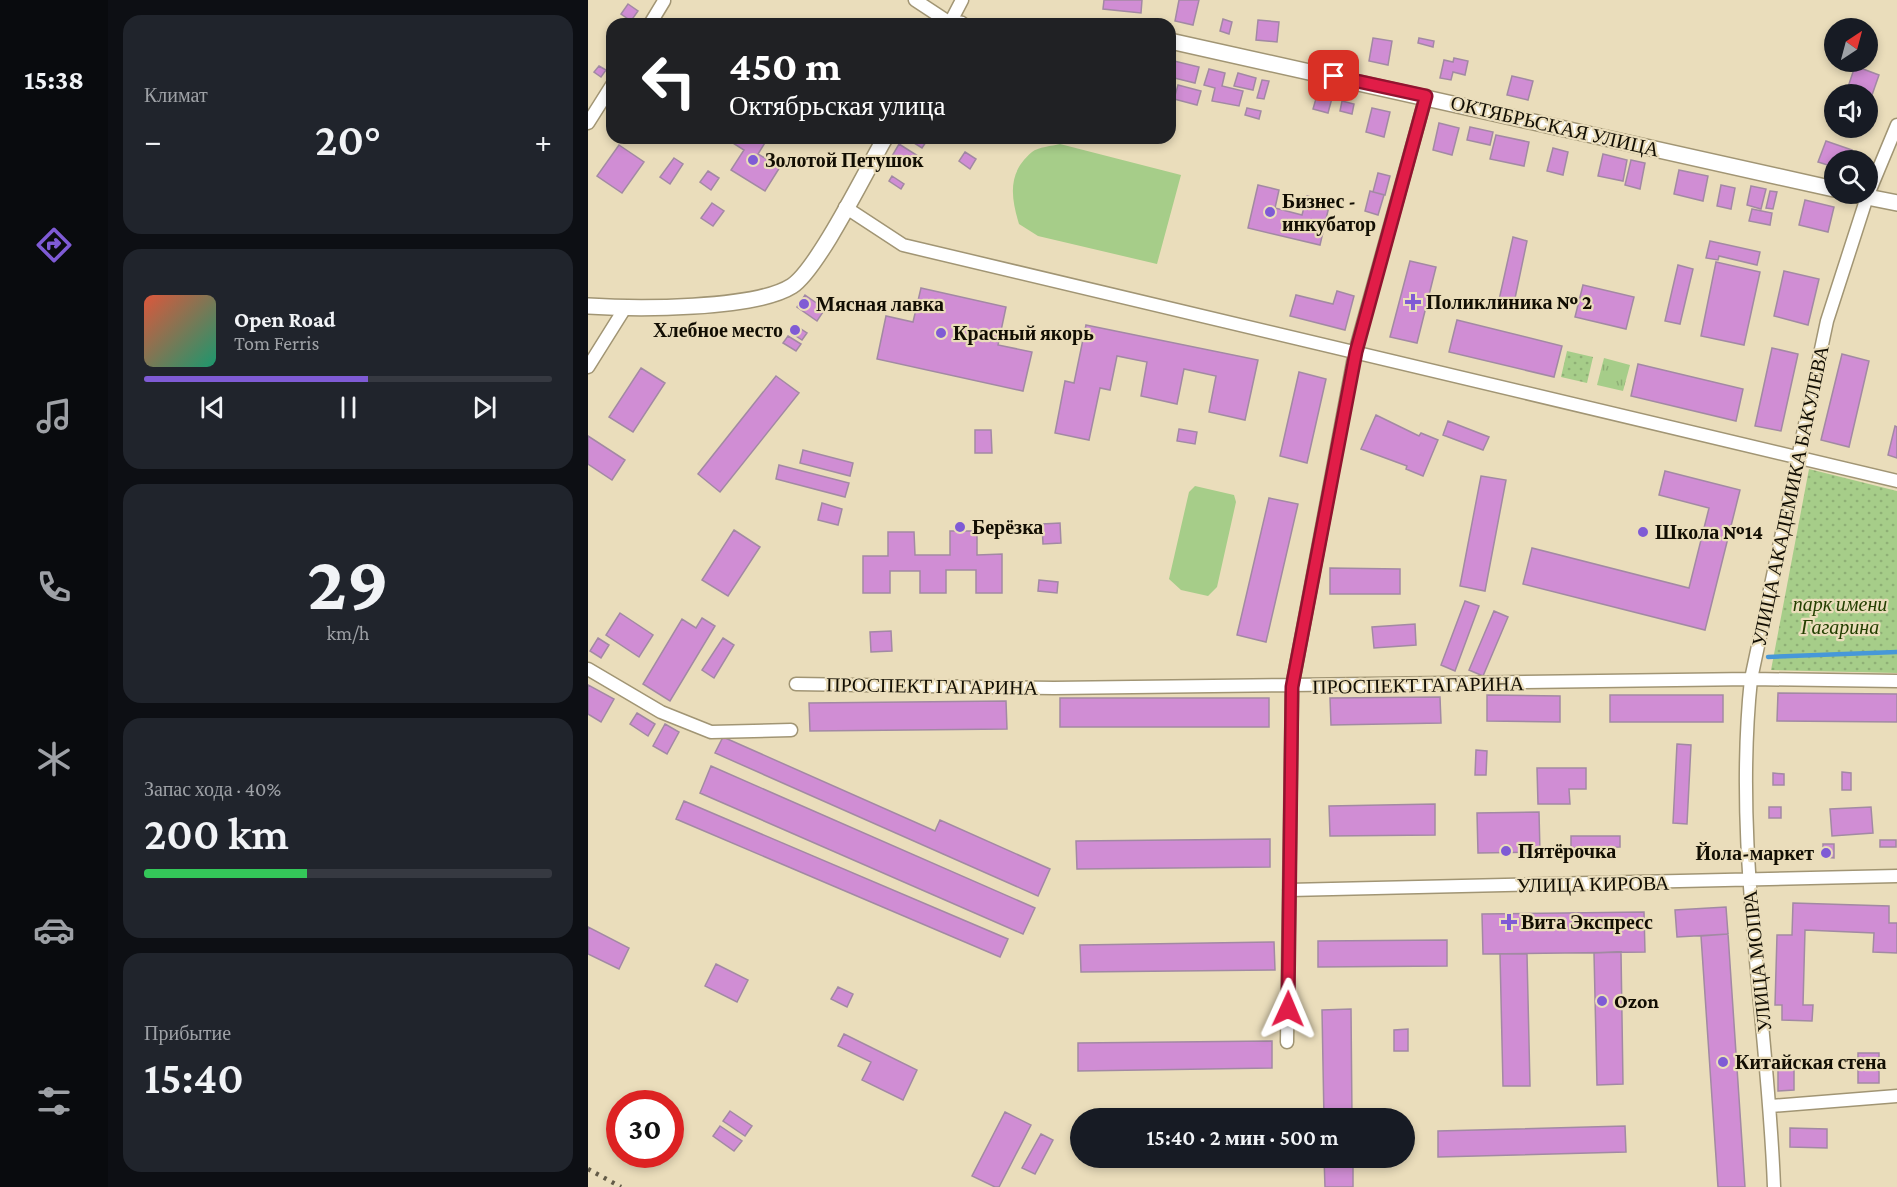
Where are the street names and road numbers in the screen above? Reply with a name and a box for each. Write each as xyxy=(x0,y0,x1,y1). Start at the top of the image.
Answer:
street label: ОКТЯБРЬСКАЯ УЛИЦА xyxy=(1448,91,1662,162)
street label: УЛИЦА АКАДЕМИКА БАКУЛЕВА xyxy=(1747,343,1834,649)
street label: ПРОСПЕКТ ГАГАРИНА xyxy=(1312,672,1525,698)
street label: ПРОСПЕКТ ГАГАРИНА xyxy=(826,673,1039,699)
street label: УЛИЦА КИРОВА xyxy=(1516,872,1670,897)
street label: УЛИЦА МОПРА xyxy=(1739,888,1776,1033)

